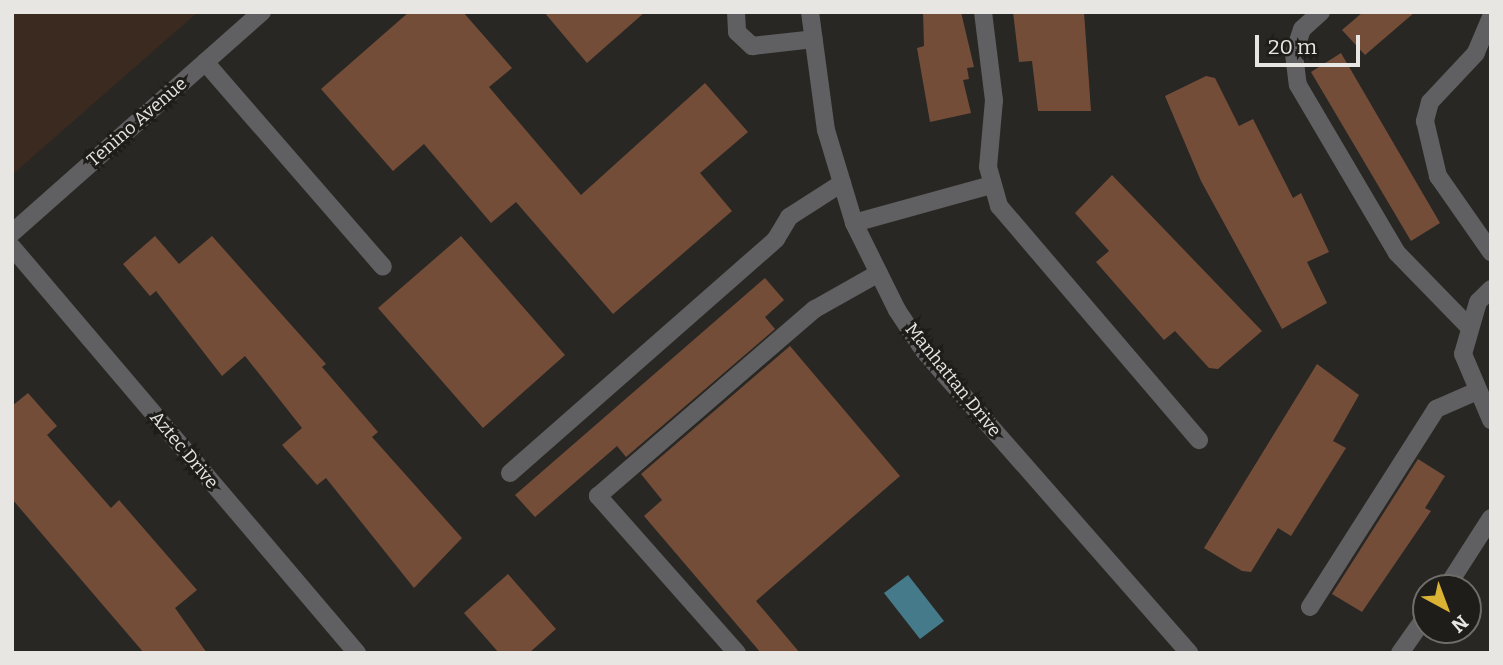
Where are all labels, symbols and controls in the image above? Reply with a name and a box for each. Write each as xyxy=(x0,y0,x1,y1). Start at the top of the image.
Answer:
scale bar xyxy=(1258,21,1363,65)
text: 20 m xyxy=(1268,34,1317,60)
street label: Tenino Avenue xyxy=(83,73,191,171)
street label: Manhattan Drive xyxy=(901,319,1005,441)
street label: Aztec Drive xyxy=(145,407,223,493)
north arrow xyxy=(1412,574,1482,644)
text: N xyxy=(1447,610,1473,637)

